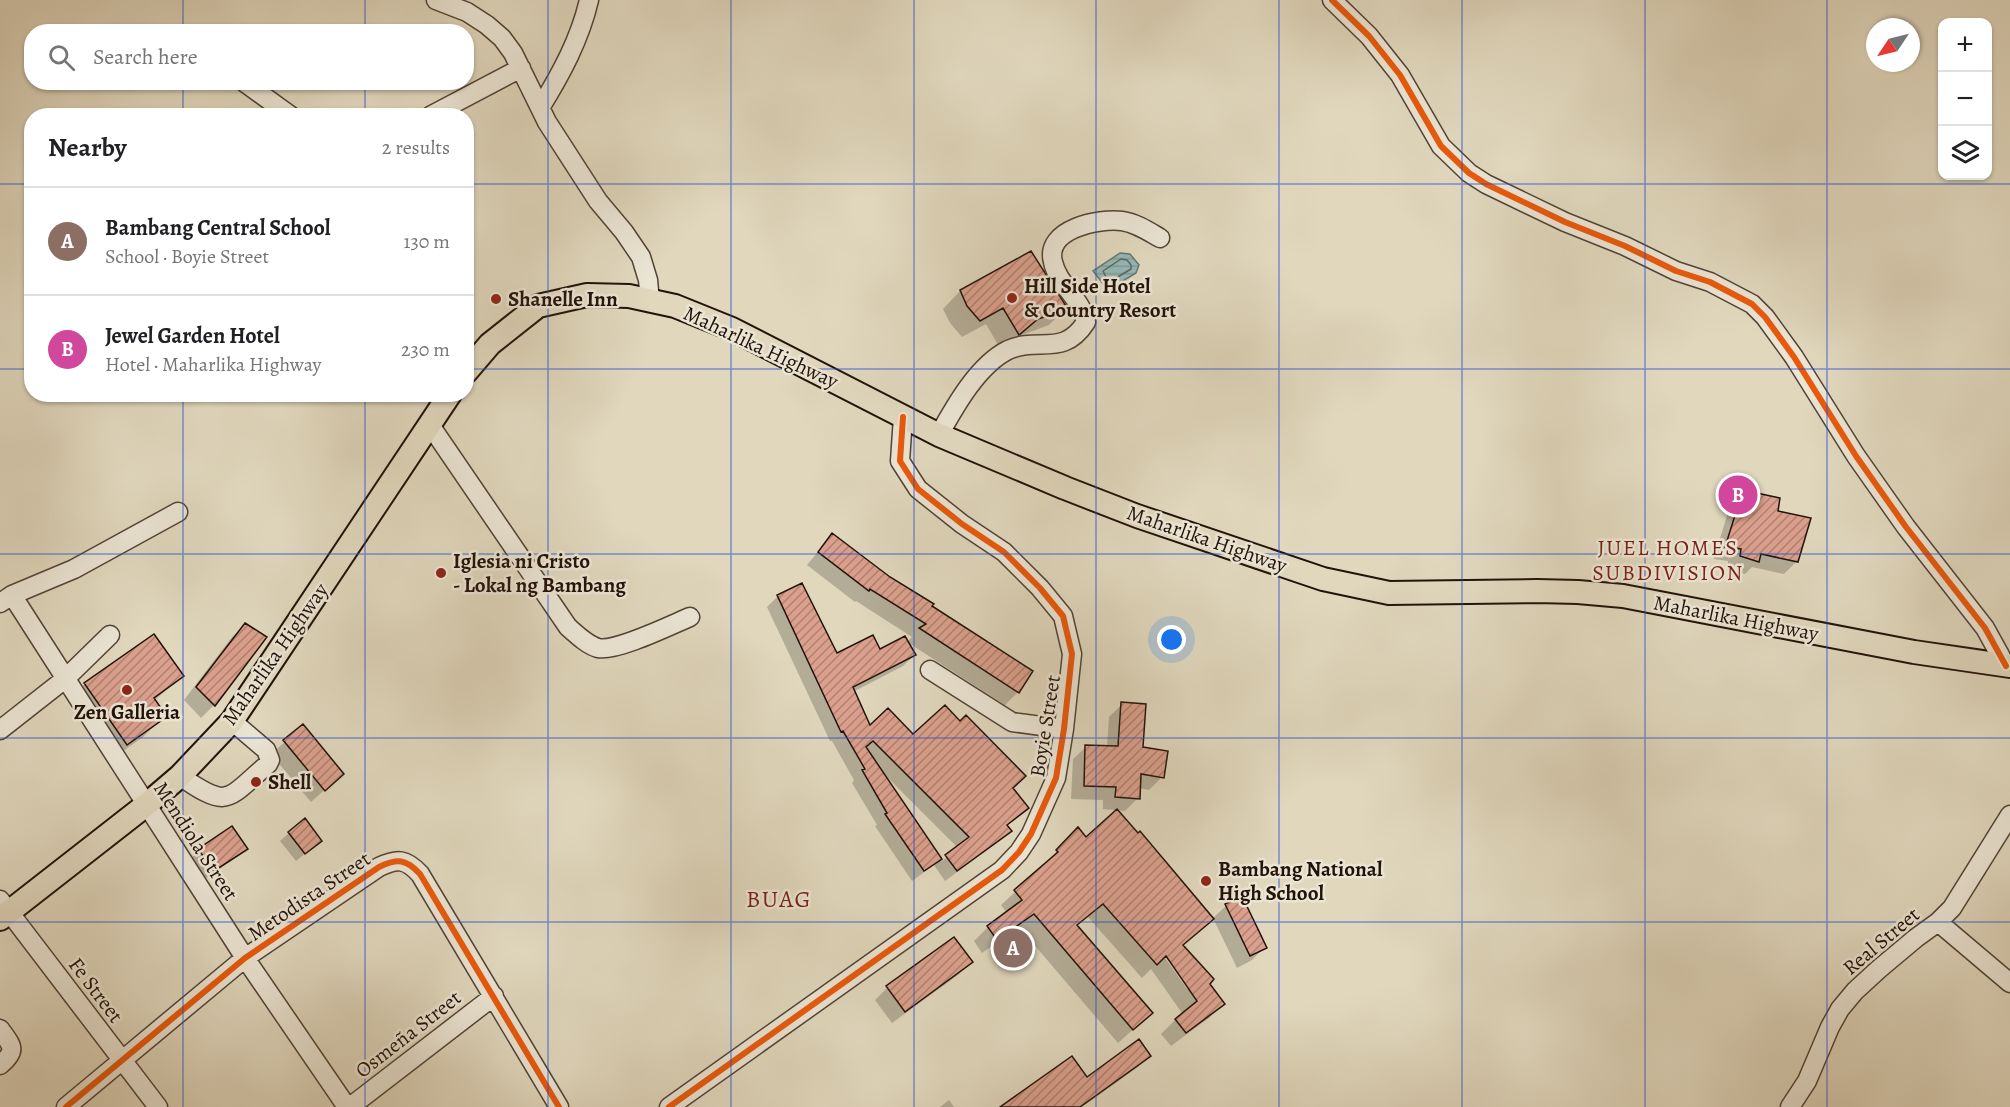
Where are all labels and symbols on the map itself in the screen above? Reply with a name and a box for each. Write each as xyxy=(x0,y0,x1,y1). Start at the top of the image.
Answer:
north arrow xyxy=(1866,18,1920,72)
place label: Hill Side Hotel & Country Resort xyxy=(1024,272,1176,324)
place label: Shanelle Inn xyxy=(508,285,618,313)
marker: Hill Side Hotel & Country Resort xyxy=(1005,291,1019,305)
marker: Shanelle Inn xyxy=(489,292,503,306)
street label: Maharlika Highway xyxy=(679,299,843,395)
pin: B xyxy=(1718,472,1758,518)
street label: Maharlika Highway xyxy=(1123,498,1291,580)
district label: JUEL HOMES SUBDIVISION xyxy=(1592,533,1744,588)
place label: Iglesia ni Cristo - Lokal ng Bambang xyxy=(453,547,626,599)
marker: Iglesia ni Cristo - Lokal ng Bambang xyxy=(434,566,448,580)
street label: Maharlika Highway xyxy=(215,577,335,731)
street label: Maharlika Highway xyxy=(1651,588,1822,648)
your location xyxy=(1157,625,1186,654)
street label: Boyie Street xyxy=(1023,673,1067,779)
marker: Zen Galleria xyxy=(120,683,134,697)
place label: Zen Galleria xyxy=(74,698,181,726)
place label: Shell xyxy=(268,768,312,796)
marker: Shell xyxy=(249,775,263,789)
street label: Mendiola Street xyxy=(147,776,245,906)
street label: Metodista Street xyxy=(242,845,376,947)
place label: Bambang National High School xyxy=(1218,855,1383,907)
marker: Bambang National High School xyxy=(1199,874,1213,888)
district label: BUAG xyxy=(746,883,812,915)
street label: Real Street xyxy=(1837,901,1925,981)
pin: A xyxy=(994,926,1032,970)
street label: Fe Street xyxy=(62,952,130,1028)
street label: Osmeña Street xyxy=(349,984,467,1084)

